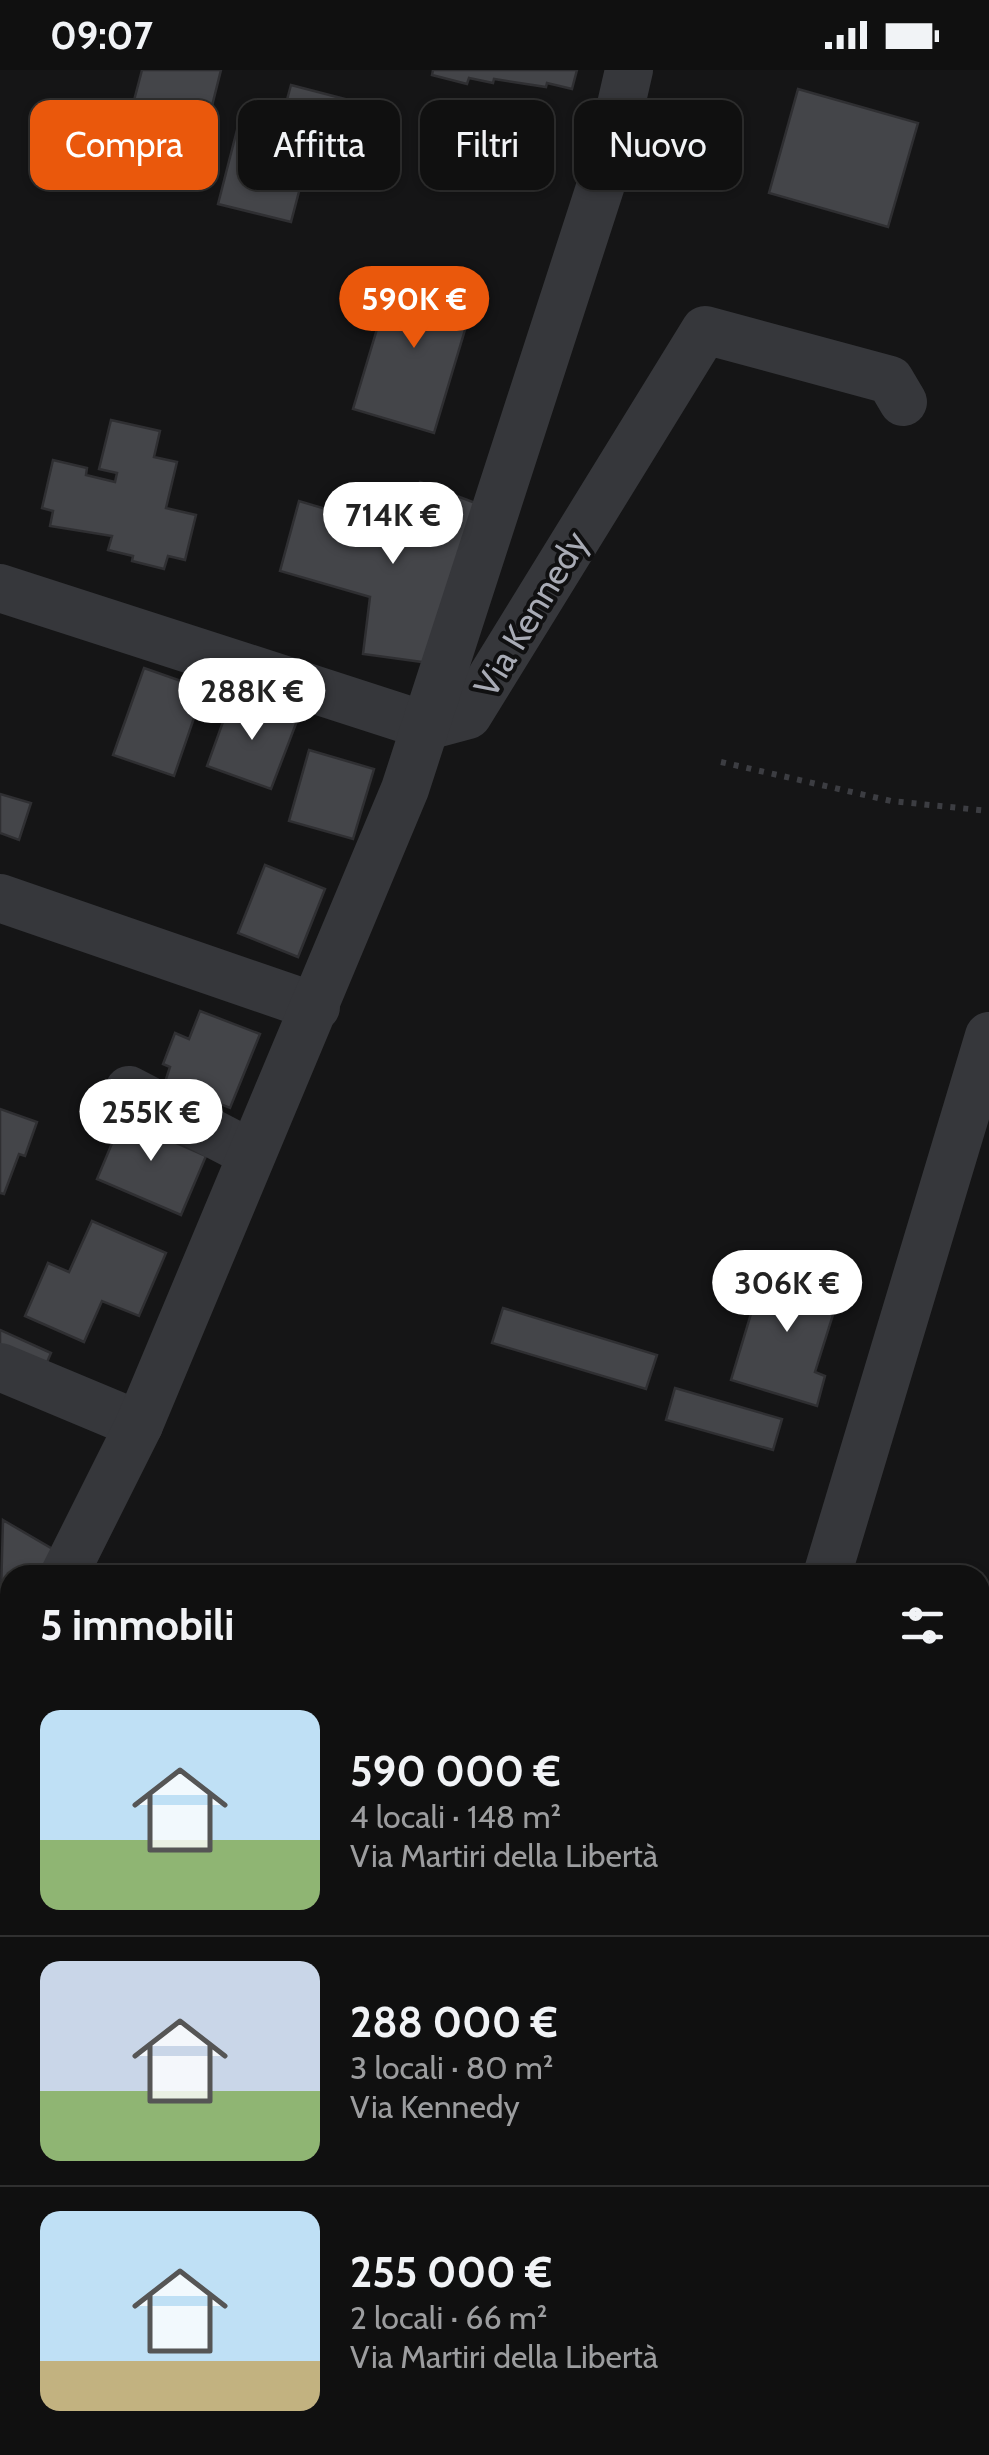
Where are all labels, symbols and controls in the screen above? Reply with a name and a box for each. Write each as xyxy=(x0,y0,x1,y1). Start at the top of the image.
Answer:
text: 09:07 xyxy=(50,12,153,59)
chip: Compra xyxy=(30,100,218,190)
chip: Affitta xyxy=(238,100,400,190)
chip: Filtri xyxy=(420,100,554,190)
chip: Nuovo xyxy=(574,100,742,190)
pin: 590K € xyxy=(333,266,495,351)
text: 590K € xyxy=(361,279,467,318)
pin: 714K € xyxy=(312,482,474,567)
text: 714K € xyxy=(345,495,441,534)
street label: Via Kennedy xyxy=(464,523,597,704)
pin: 288K € xyxy=(171,658,333,743)
text: 288K € xyxy=(200,671,304,710)
pin: 255K € xyxy=(70,1079,232,1164)
text: 255K € xyxy=(101,1092,201,1131)
pin: 306K € xyxy=(706,1250,868,1335)
text: 306K € xyxy=(734,1263,840,1302)
icon: filters xyxy=(895,1598,950,1653)
text: 5 immobili xyxy=(40,1599,234,1651)
text: 590 000 € xyxy=(350,1745,561,1797)
icon: home xyxy=(120,1750,240,1870)
text: 4 locali · 148 m² xyxy=(350,1797,561,1836)
text: Via Martiri della Libertà xyxy=(350,1836,658,1875)
text: 288 000 € xyxy=(350,1996,558,2048)
icon: home xyxy=(120,2001,240,2121)
text: 3 locali · 80 m² xyxy=(350,2048,553,2087)
text: Via Kennedy xyxy=(350,2087,520,2126)
text: 255 000 € xyxy=(350,2246,552,2298)
icon: home xyxy=(120,2251,240,2371)
text: 2 locali · 66 m² xyxy=(350,2298,547,2337)
text: Via Martiri della Libertà xyxy=(350,2337,658,2376)

